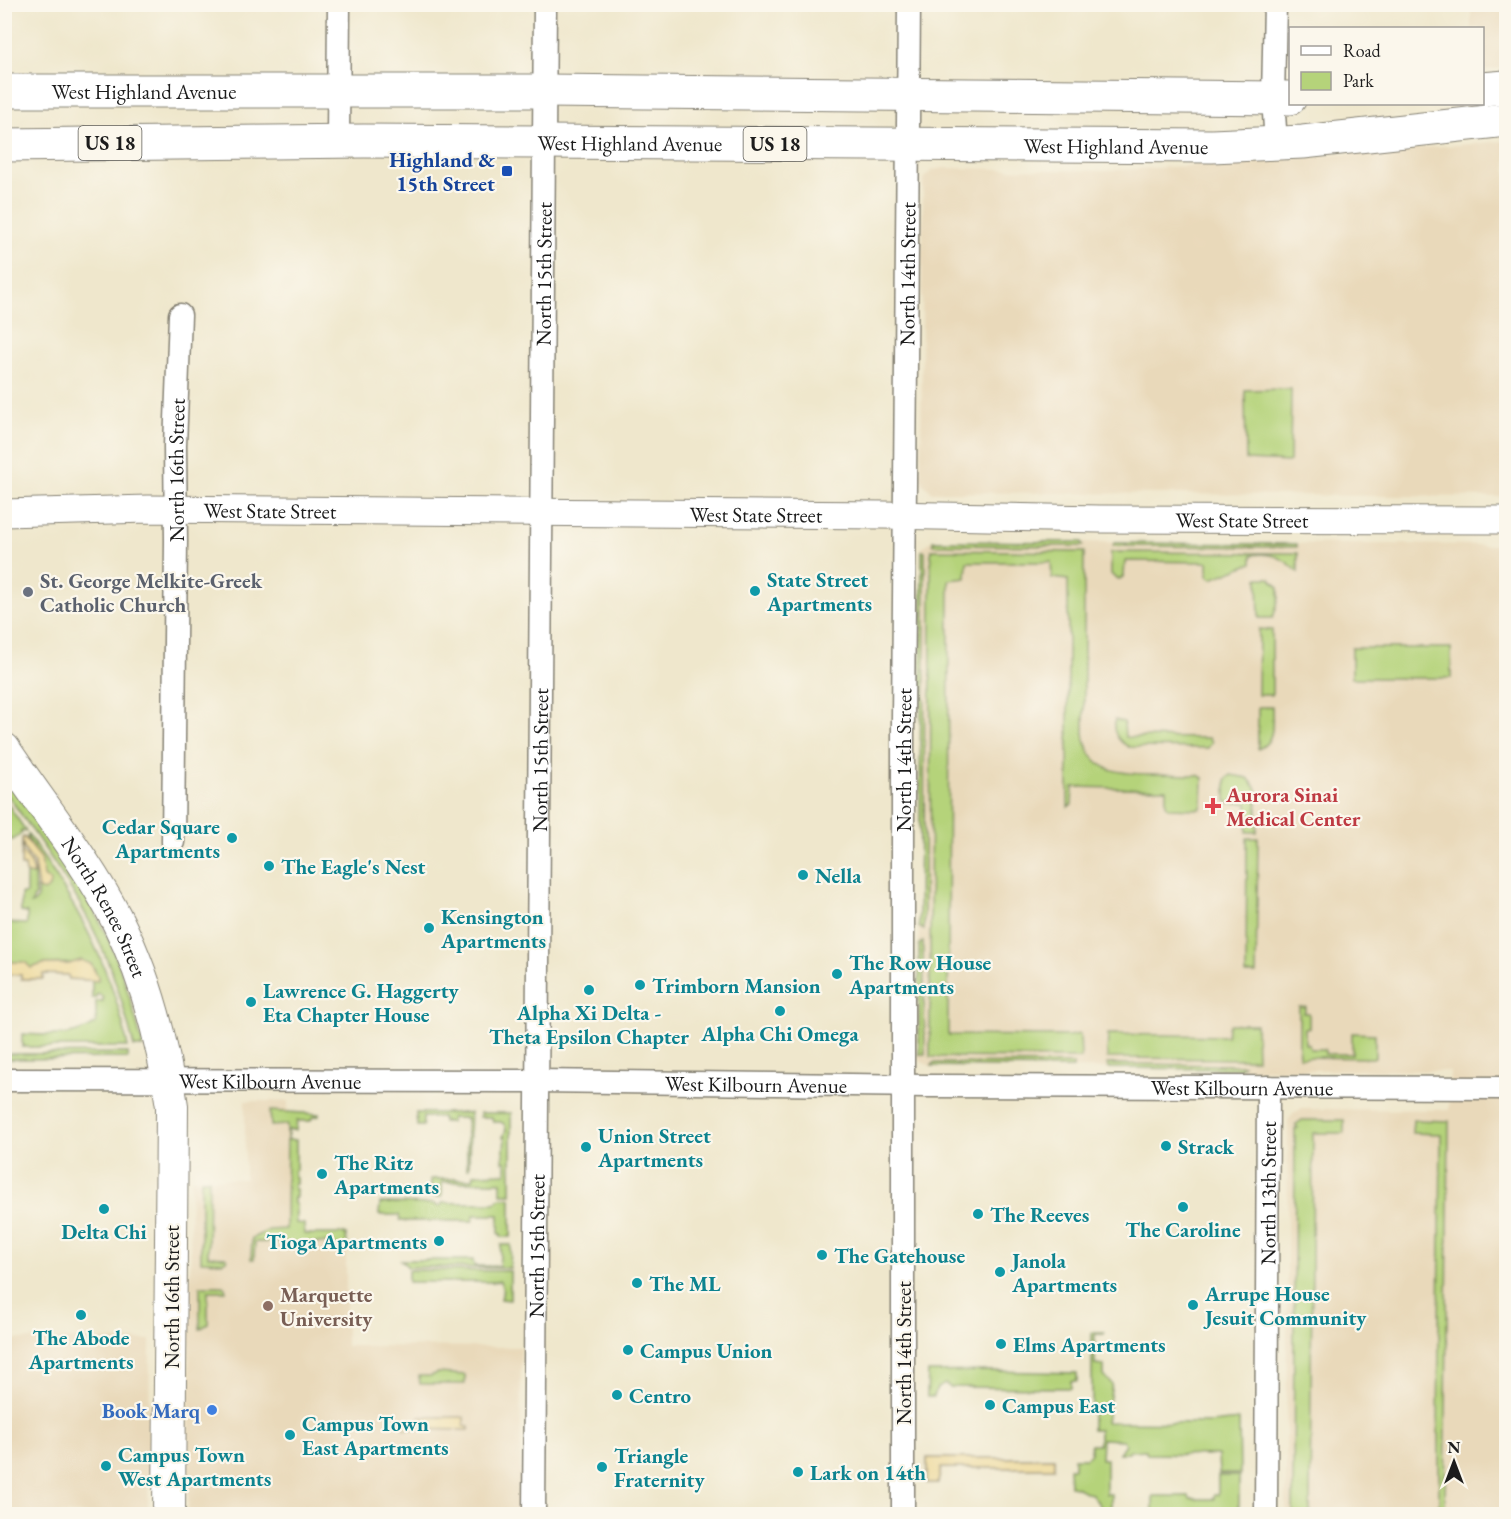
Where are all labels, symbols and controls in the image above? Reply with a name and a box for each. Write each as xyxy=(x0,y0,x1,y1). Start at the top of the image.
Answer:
legend xyxy=(1289,27,1484,105)
text: Road xyxy=(1343,39,1382,62)
text: Park xyxy=(1343,69,1374,92)
street label: West Highland Avenue xyxy=(52,78,236,105)
road number: US 18 xyxy=(78,126,142,160)
road number: US 18 xyxy=(744,127,806,161)
street label: West Highland Avenue xyxy=(537,129,722,157)
street label: West Highland Avenue xyxy=(1023,131,1208,159)
place label: Highland & 15th Street xyxy=(389,146,495,197)
marker: Highland & 15th Street xyxy=(500,164,514,178)
street label: North 15th Street xyxy=(529,202,557,346)
street label: North 14th Street xyxy=(893,202,921,346)
street label: North 16th Street xyxy=(161,397,190,542)
street label: West State Street xyxy=(203,496,337,524)
street label: West State Street xyxy=(689,500,823,528)
street label: West State Street xyxy=(1175,506,1309,533)
place label: State Street Apartments xyxy=(766,566,872,617)
place label: St. George Melkite-Greek Catholic Church xyxy=(40,567,263,618)
marker: State Street Apartments xyxy=(748,584,762,598)
marker: St. George Melkite-Greek Catholic Church xyxy=(21,585,35,599)
street label: North 15th Street xyxy=(525,688,554,832)
street label: North 14th Street xyxy=(890,688,917,832)
place label: Aurora Sinai Medical Center xyxy=(1225,781,1361,832)
marker: Aurora Sinai Medical Center xyxy=(1204,797,1222,815)
place label: Cedar Square Apartments xyxy=(102,813,220,864)
street label: North Renee Street xyxy=(56,831,154,981)
marker: Cedar Square Apartments xyxy=(225,831,239,845)
place label: The Eagle's Nest xyxy=(281,853,425,880)
marker: The Eagle's Nest xyxy=(262,859,276,873)
place label: Nella xyxy=(815,862,862,889)
marker: Nella xyxy=(796,868,810,882)
place label: Kensington Apartments xyxy=(440,903,546,954)
marker: Kensington Apartments xyxy=(422,921,436,935)
place label: The Row House Apartments xyxy=(848,949,992,1000)
marker: The Row House Apartments xyxy=(830,967,844,981)
place label: Trimborn Mansion xyxy=(652,972,821,999)
place label: Lawrence G. Haggerty Eta Chapter House xyxy=(263,977,460,1028)
marker: Trimborn Mansion xyxy=(633,978,647,992)
marker: Alpha Xi Delta - Theta Epsilon Chapter xyxy=(582,983,596,997)
marker: Lawrence G. Haggerty Eta Chapter House xyxy=(244,995,258,1009)
place label: Alpha Xi Delta - Theta Epsilon Chapter xyxy=(489,999,689,1050)
marker: Alpha Chi Omega xyxy=(773,1004,787,1018)
place label: Alpha Chi Omega xyxy=(700,1020,860,1047)
street label: West Kilbourn Avenue xyxy=(179,1067,361,1094)
street label: West Kilbourn Avenue xyxy=(665,1069,847,1098)
street label: West Kilbourn Avenue xyxy=(1151,1073,1333,1101)
street label: North 13th Street xyxy=(1254,1121,1281,1265)
place label: Union Street Apartments xyxy=(597,1122,711,1173)
place label: Strack xyxy=(1178,1133,1235,1160)
marker: Strack xyxy=(1159,1139,1173,1153)
marker: Union Street Apartments xyxy=(579,1140,593,1154)
place label: The Ritz Apartments xyxy=(333,1149,439,1200)
marker: The Ritz Apartments xyxy=(315,1167,329,1181)
street label: North 15th Street xyxy=(522,1174,550,1318)
marker: The Caroline xyxy=(1176,1200,1190,1214)
place label: The Reeves xyxy=(990,1201,1089,1228)
marker: Delta Chi xyxy=(97,1202,111,1216)
marker: The Reeves xyxy=(971,1207,985,1221)
place label: The Caroline xyxy=(1125,1216,1241,1243)
place label: Delta Chi xyxy=(61,1218,147,1245)
street label: North 16th Street xyxy=(158,1225,185,1369)
place label: Tioga Apartments xyxy=(266,1228,427,1255)
marker: Tioga Apartments xyxy=(432,1234,446,1248)
place label: The Gatehouse xyxy=(834,1242,965,1269)
place label: Janola Apartments xyxy=(1010,1247,1117,1298)
marker: The Gatehouse xyxy=(815,1248,829,1262)
marker: Janola Apartments xyxy=(993,1265,1007,1279)
place label: The ML xyxy=(649,1270,721,1297)
marker: The ML xyxy=(630,1276,644,1290)
place label: Arrupe House Jesuit Community xyxy=(1203,1280,1367,1331)
place label: Marquette University xyxy=(280,1281,373,1332)
street label: North 14th Street xyxy=(890,1281,917,1425)
marker: Arrupe House Jesuit Community xyxy=(1186,1298,1200,1312)
marker: Marquette University xyxy=(261,1299,275,1313)
marker: The Abode Apartments xyxy=(74,1308,88,1322)
place label: The Abode Apartments xyxy=(27,1324,134,1375)
place label: Elms Apartments xyxy=(1013,1331,1166,1358)
place label: Campus Union xyxy=(640,1337,772,1364)
marker: Elms Apartments xyxy=(994,1337,1008,1351)
marker: Campus Union xyxy=(621,1343,635,1357)
place label: Centro xyxy=(629,1382,691,1409)
marker: Centro xyxy=(610,1388,624,1402)
place label: Campus East xyxy=(1002,1392,1115,1419)
place label: Book Marq xyxy=(102,1397,201,1424)
marker: Campus East xyxy=(983,1398,997,1412)
marker: Book Marq xyxy=(205,1403,219,1417)
place label: Campus Town East Apartments xyxy=(302,1410,449,1461)
marker: Campus Town East Apartments xyxy=(283,1428,297,1442)
north arrow xyxy=(1424,1432,1484,1492)
text: N xyxy=(1448,1437,1461,1458)
place label: Campus Town West Apartments xyxy=(118,1441,271,1492)
place label: Triangle Fraternity xyxy=(614,1442,705,1493)
marker: Campus Town West Apartments xyxy=(99,1459,113,1473)
place label: Lark on 14th xyxy=(810,1459,926,1486)
marker: Triangle Fraternity xyxy=(595,1460,609,1474)
marker: Lark on 14th xyxy=(791,1465,805,1479)

